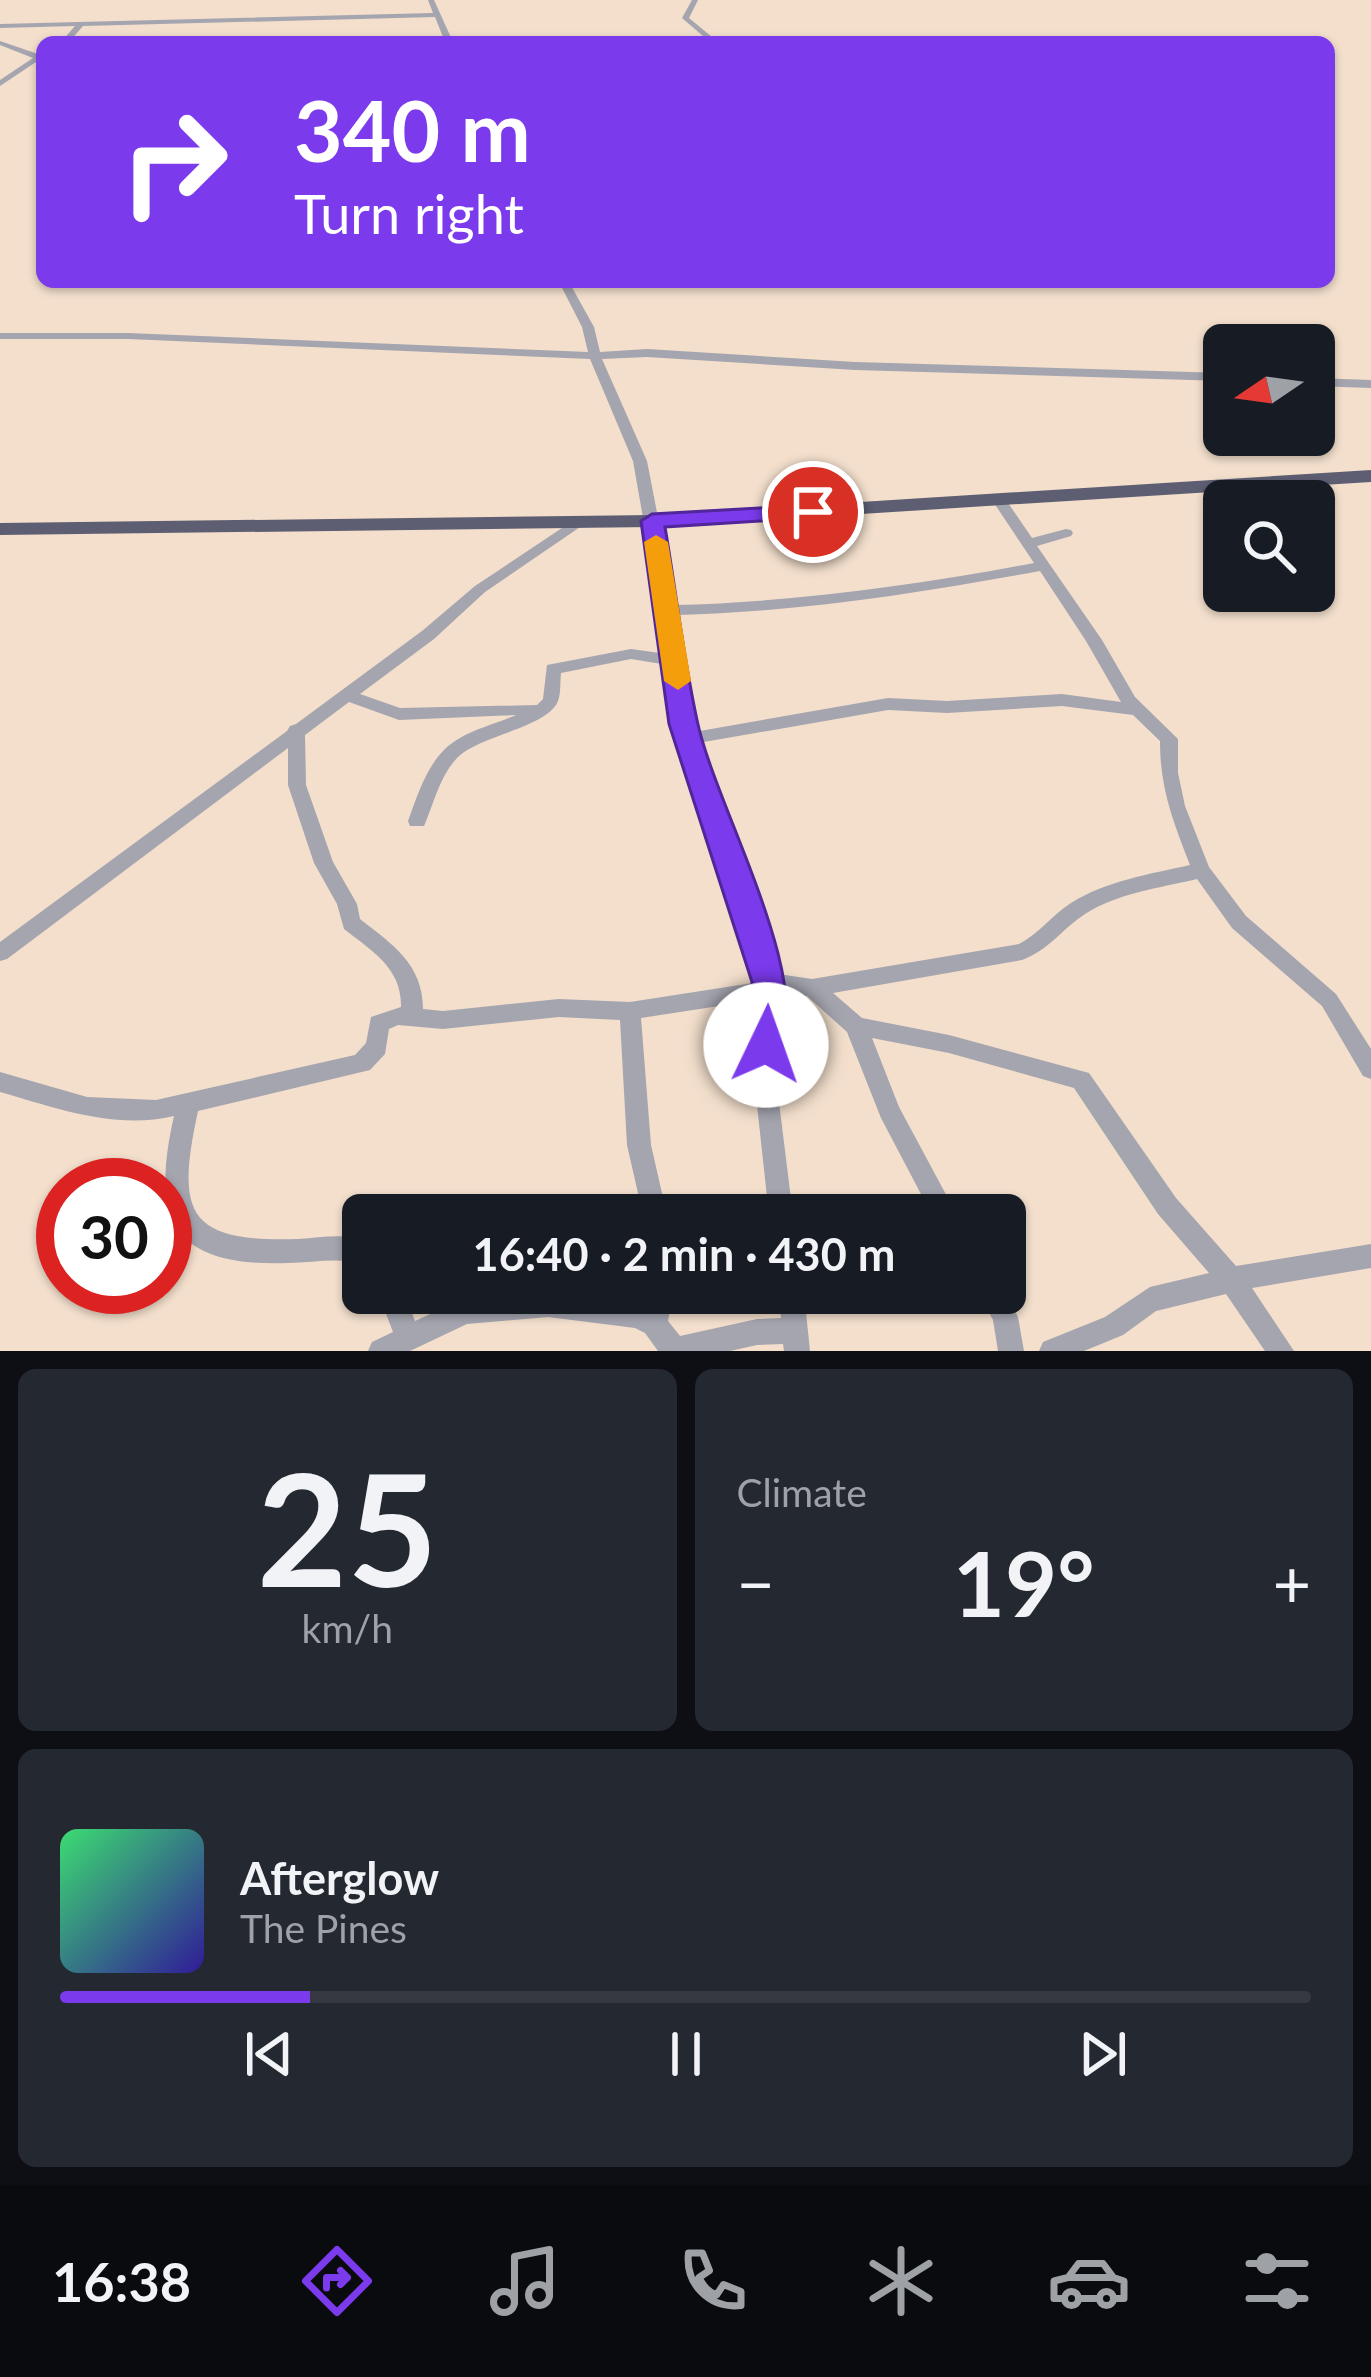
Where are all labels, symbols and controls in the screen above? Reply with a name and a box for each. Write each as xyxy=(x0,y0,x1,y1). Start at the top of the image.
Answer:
text: 340 m xyxy=(294,79,531,180)
icon: right xyxy=(96,84,252,240)
text: Turn right xyxy=(294,181,524,246)
north arrow xyxy=(1203,324,1335,456)
map controls xyxy=(1203,324,1335,612)
pin xyxy=(762,461,864,563)
icon: arrive xyxy=(780,479,846,545)
button: search xyxy=(1203,480,1335,612)
position arrow xyxy=(703,982,829,1108)
speed limit sign: 30 xyxy=(36,1158,192,1314)
text: 16:40 · 2 min · 430 m xyxy=(473,1227,895,1281)
text: 25 xyxy=(257,1433,438,1620)
text: Climate xyxy=(737,1469,867,1515)
text: 19° xyxy=(953,1528,1095,1636)
text: − xyxy=(737,1543,775,1622)
text: + xyxy=(1273,1543,1311,1622)
text: km/h xyxy=(302,1605,393,1651)
text: Afterglow xyxy=(240,1851,439,1905)
text: The Pines xyxy=(240,1905,407,1951)
icon: previous xyxy=(236,2021,302,2087)
icon: pause xyxy=(653,2021,719,2087)
icon: next xyxy=(1070,2021,1136,2087)
icon: directions xyxy=(295,2239,379,2323)
icon: music xyxy=(483,2239,567,2323)
icon: phone xyxy=(671,2239,755,2323)
icon: climate xyxy=(859,2239,943,2323)
icon: car xyxy=(1047,2239,1131,2323)
icon: filters xyxy=(1235,2239,1319,2323)
text: 16:38 xyxy=(52,2249,191,2314)

